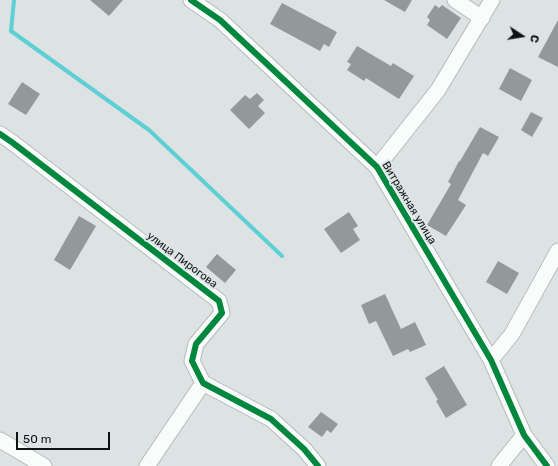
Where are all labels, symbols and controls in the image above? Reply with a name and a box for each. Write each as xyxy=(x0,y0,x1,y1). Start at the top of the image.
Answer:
north arrow xyxy=(502,16,542,56)
text: С xyxy=(527,33,541,44)
street label: Витражная улица xyxy=(379,159,439,247)
street label: улица Пирогова xyxy=(144,229,220,291)
scale bar xyxy=(18,424,112,450)
text: 50 m xyxy=(23,432,51,446)

